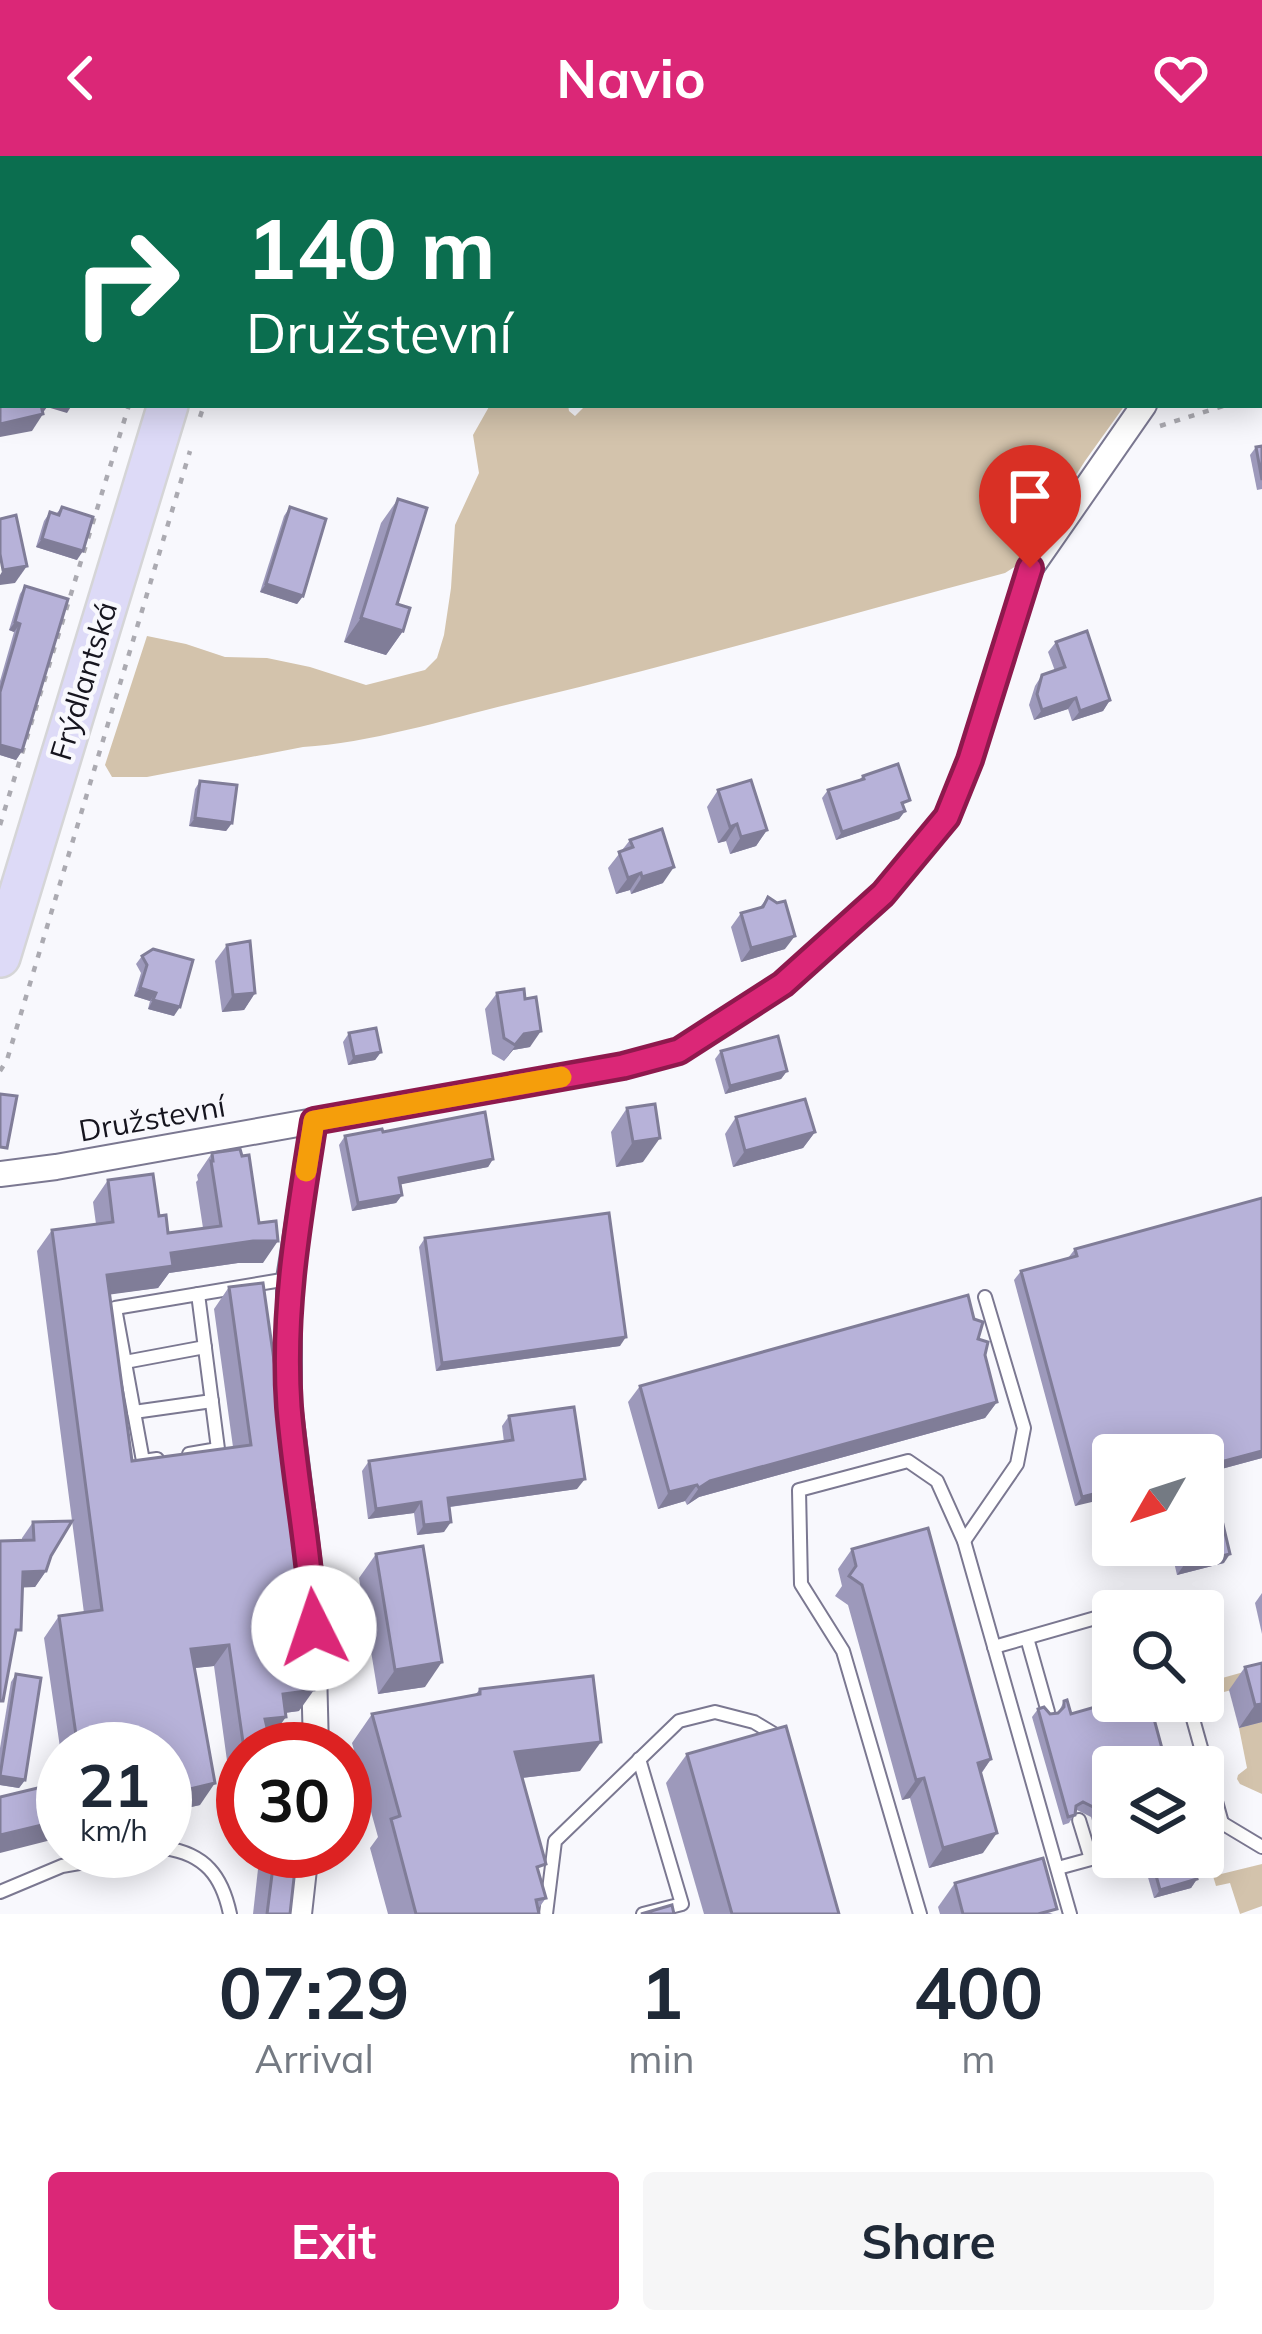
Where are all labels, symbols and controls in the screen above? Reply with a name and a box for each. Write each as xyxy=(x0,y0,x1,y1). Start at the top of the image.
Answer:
text: Navio xyxy=(556,44,706,112)
icon: back xyxy=(48,45,114,111)
icon: heart xyxy=(1148,45,1214,111)
text: 140 m xyxy=(246,195,496,300)
icon: right xyxy=(48,204,204,360)
text: Družstevní xyxy=(246,299,512,367)
pin xyxy=(979,445,1081,568)
icon: arrive xyxy=(997,463,1063,529)
street label: Frýdlantská xyxy=(41,597,125,764)
street label: Družstevní xyxy=(76,1086,230,1150)
north arrow xyxy=(1092,1434,1224,1566)
map controls xyxy=(1092,1434,1224,1878)
position arrow xyxy=(251,1565,377,1691)
button: search xyxy=(1092,1590,1224,1722)
speed limit sign: 30 xyxy=(216,1722,372,1878)
button: layers xyxy=(1092,1746,1224,1878)
text: 21 xyxy=(78,1747,150,1822)
text: km/h xyxy=(80,1811,148,1849)
text: 07:29 xyxy=(219,1947,409,2037)
text: 1 xyxy=(640,1947,683,2037)
text: 400 xyxy=(914,1947,1043,2037)
text: Arrival xyxy=(255,2034,374,2083)
text: min xyxy=(628,2034,695,2083)
text: m xyxy=(961,2034,995,2083)
button: Exit xyxy=(48,2172,619,2310)
button: Share xyxy=(643,2172,1214,2310)

